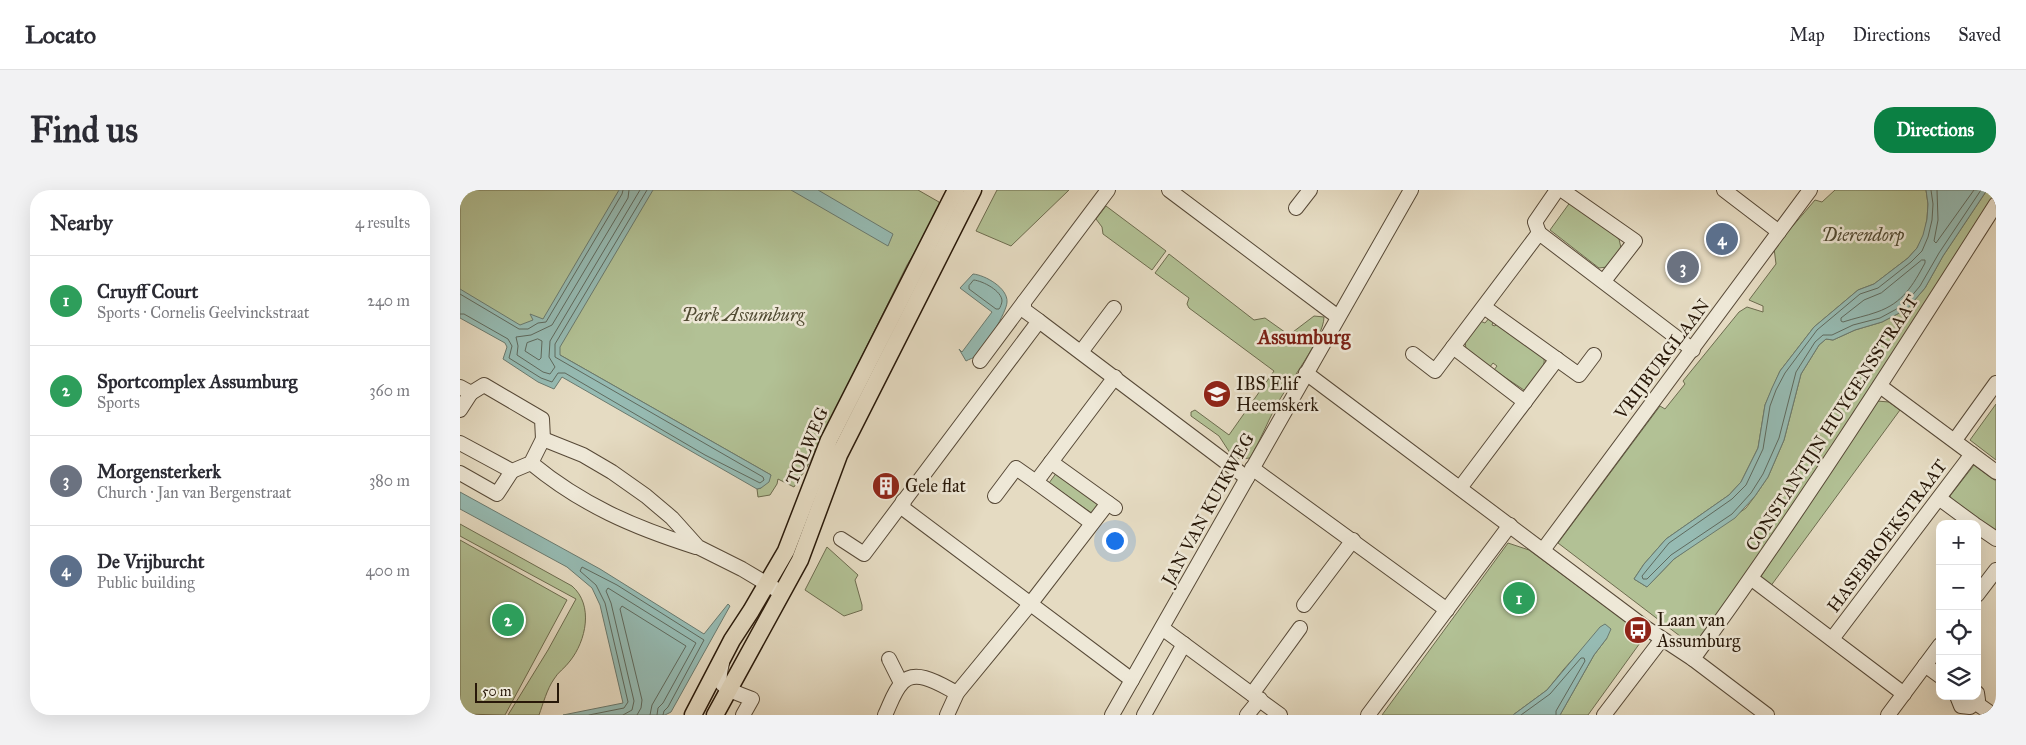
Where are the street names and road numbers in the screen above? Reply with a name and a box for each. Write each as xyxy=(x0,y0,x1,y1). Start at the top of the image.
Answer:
street label: CONSTANTIJN HUYGENSSTRAAT xyxy=(1741,291,1924,556)
street label: VRIJBURGLAAN xyxy=(1609,295,1715,425)
street label: TOLWEG xyxy=(781,404,833,488)
street label: JAN VAN KUIKWEG xyxy=(1156,429,1260,591)
street label: HASEBROEKSTRAAT xyxy=(1822,455,1952,617)

